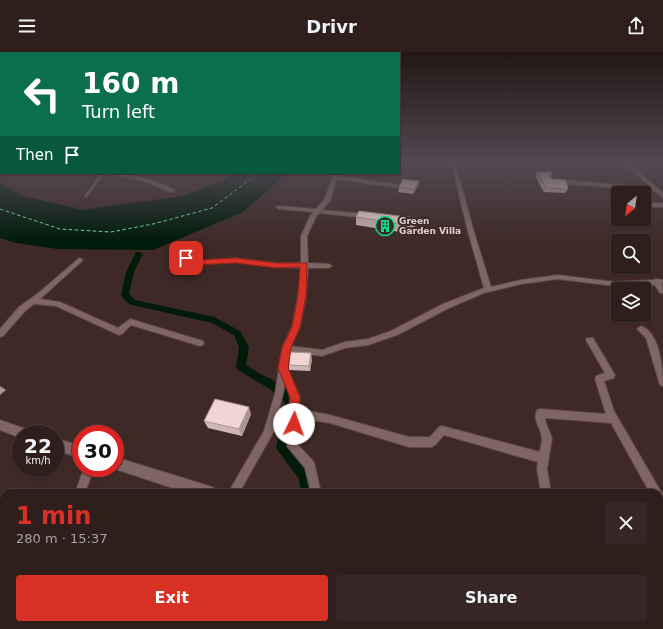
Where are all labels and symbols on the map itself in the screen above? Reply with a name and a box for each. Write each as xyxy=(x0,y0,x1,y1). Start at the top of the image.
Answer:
north arrow xyxy=(611,186,651,226)
building icon: Green Garden Villa xyxy=(374,215,396,237)
place label: Green Garden Villa xyxy=(399,216,461,236)
pin xyxy=(169,241,203,275)
position arrow xyxy=(273,403,315,445)
speed limit sign: 30 xyxy=(72,425,124,477)

